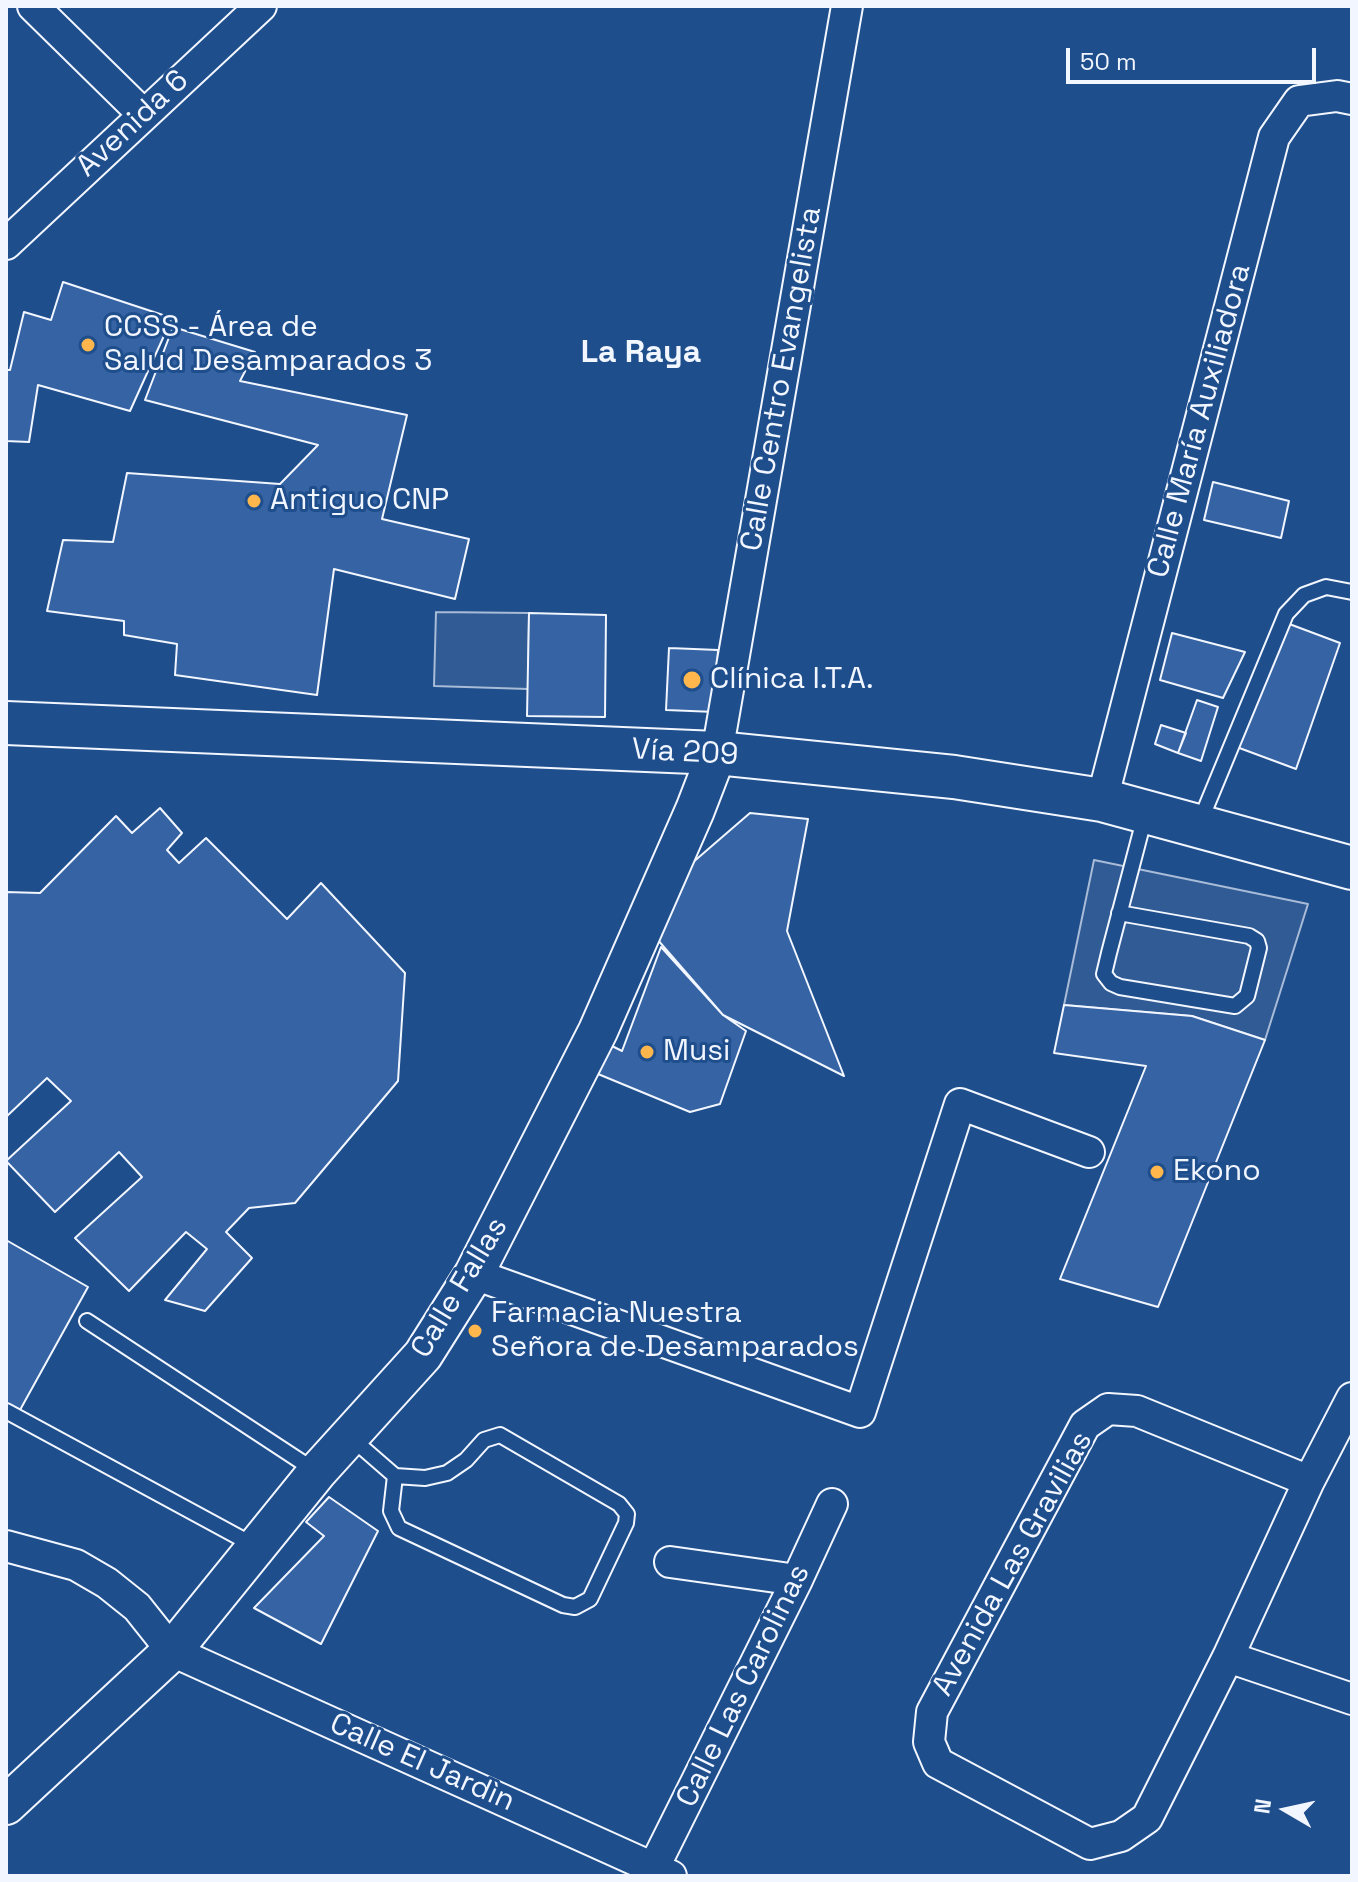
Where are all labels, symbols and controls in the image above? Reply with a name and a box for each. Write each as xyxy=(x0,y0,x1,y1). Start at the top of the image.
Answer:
scale bar xyxy=(1070,32,1320,82)
text: 50 m xyxy=(1080,46,1137,77)
street label: Avenida 6 xyxy=(70,63,196,185)
street label: Calle Centro Evangelista xyxy=(734,204,830,554)
street label: Calle María Auxiliadora xyxy=(1141,260,1259,582)
place label: CCSS - Área de Salud Desamparados 3 xyxy=(104,310,432,380)
district label: La Raya xyxy=(581,334,701,372)
marker: CCSS - Área de Salud Desamparados 3 xyxy=(79,336,97,354)
place label: Antiguo CNP xyxy=(270,483,449,519)
marker: Antiguo CNP xyxy=(245,492,263,510)
place label: Clínica I.T.A. xyxy=(710,662,873,698)
marker: Clínica I.T.A. xyxy=(681,669,703,691)
street label: Vía 209 xyxy=(631,732,739,774)
place label: Musi xyxy=(663,1034,730,1070)
marker: Musi xyxy=(638,1043,656,1061)
place label: Ekono xyxy=(1173,1154,1261,1190)
marker: Ekono xyxy=(1148,1163,1166,1181)
street label: Calle Fallas xyxy=(404,1211,516,1365)
place label: Farmacia Nuestra Señora de Desamparados xyxy=(491,1296,859,1366)
marker: Farmacia Nuestra Señora de Desamparados xyxy=(466,1322,484,1340)
street label: Avenida Las Gravilias xyxy=(925,1425,1101,1703)
street label: Calle Las Carolinas xyxy=(670,1559,818,1813)
street label: Calle El Jardìn xyxy=(324,1706,520,1820)
north arrow xyxy=(1246,1770,1326,1850)
text: N xyxy=(1247,1797,1277,1816)

